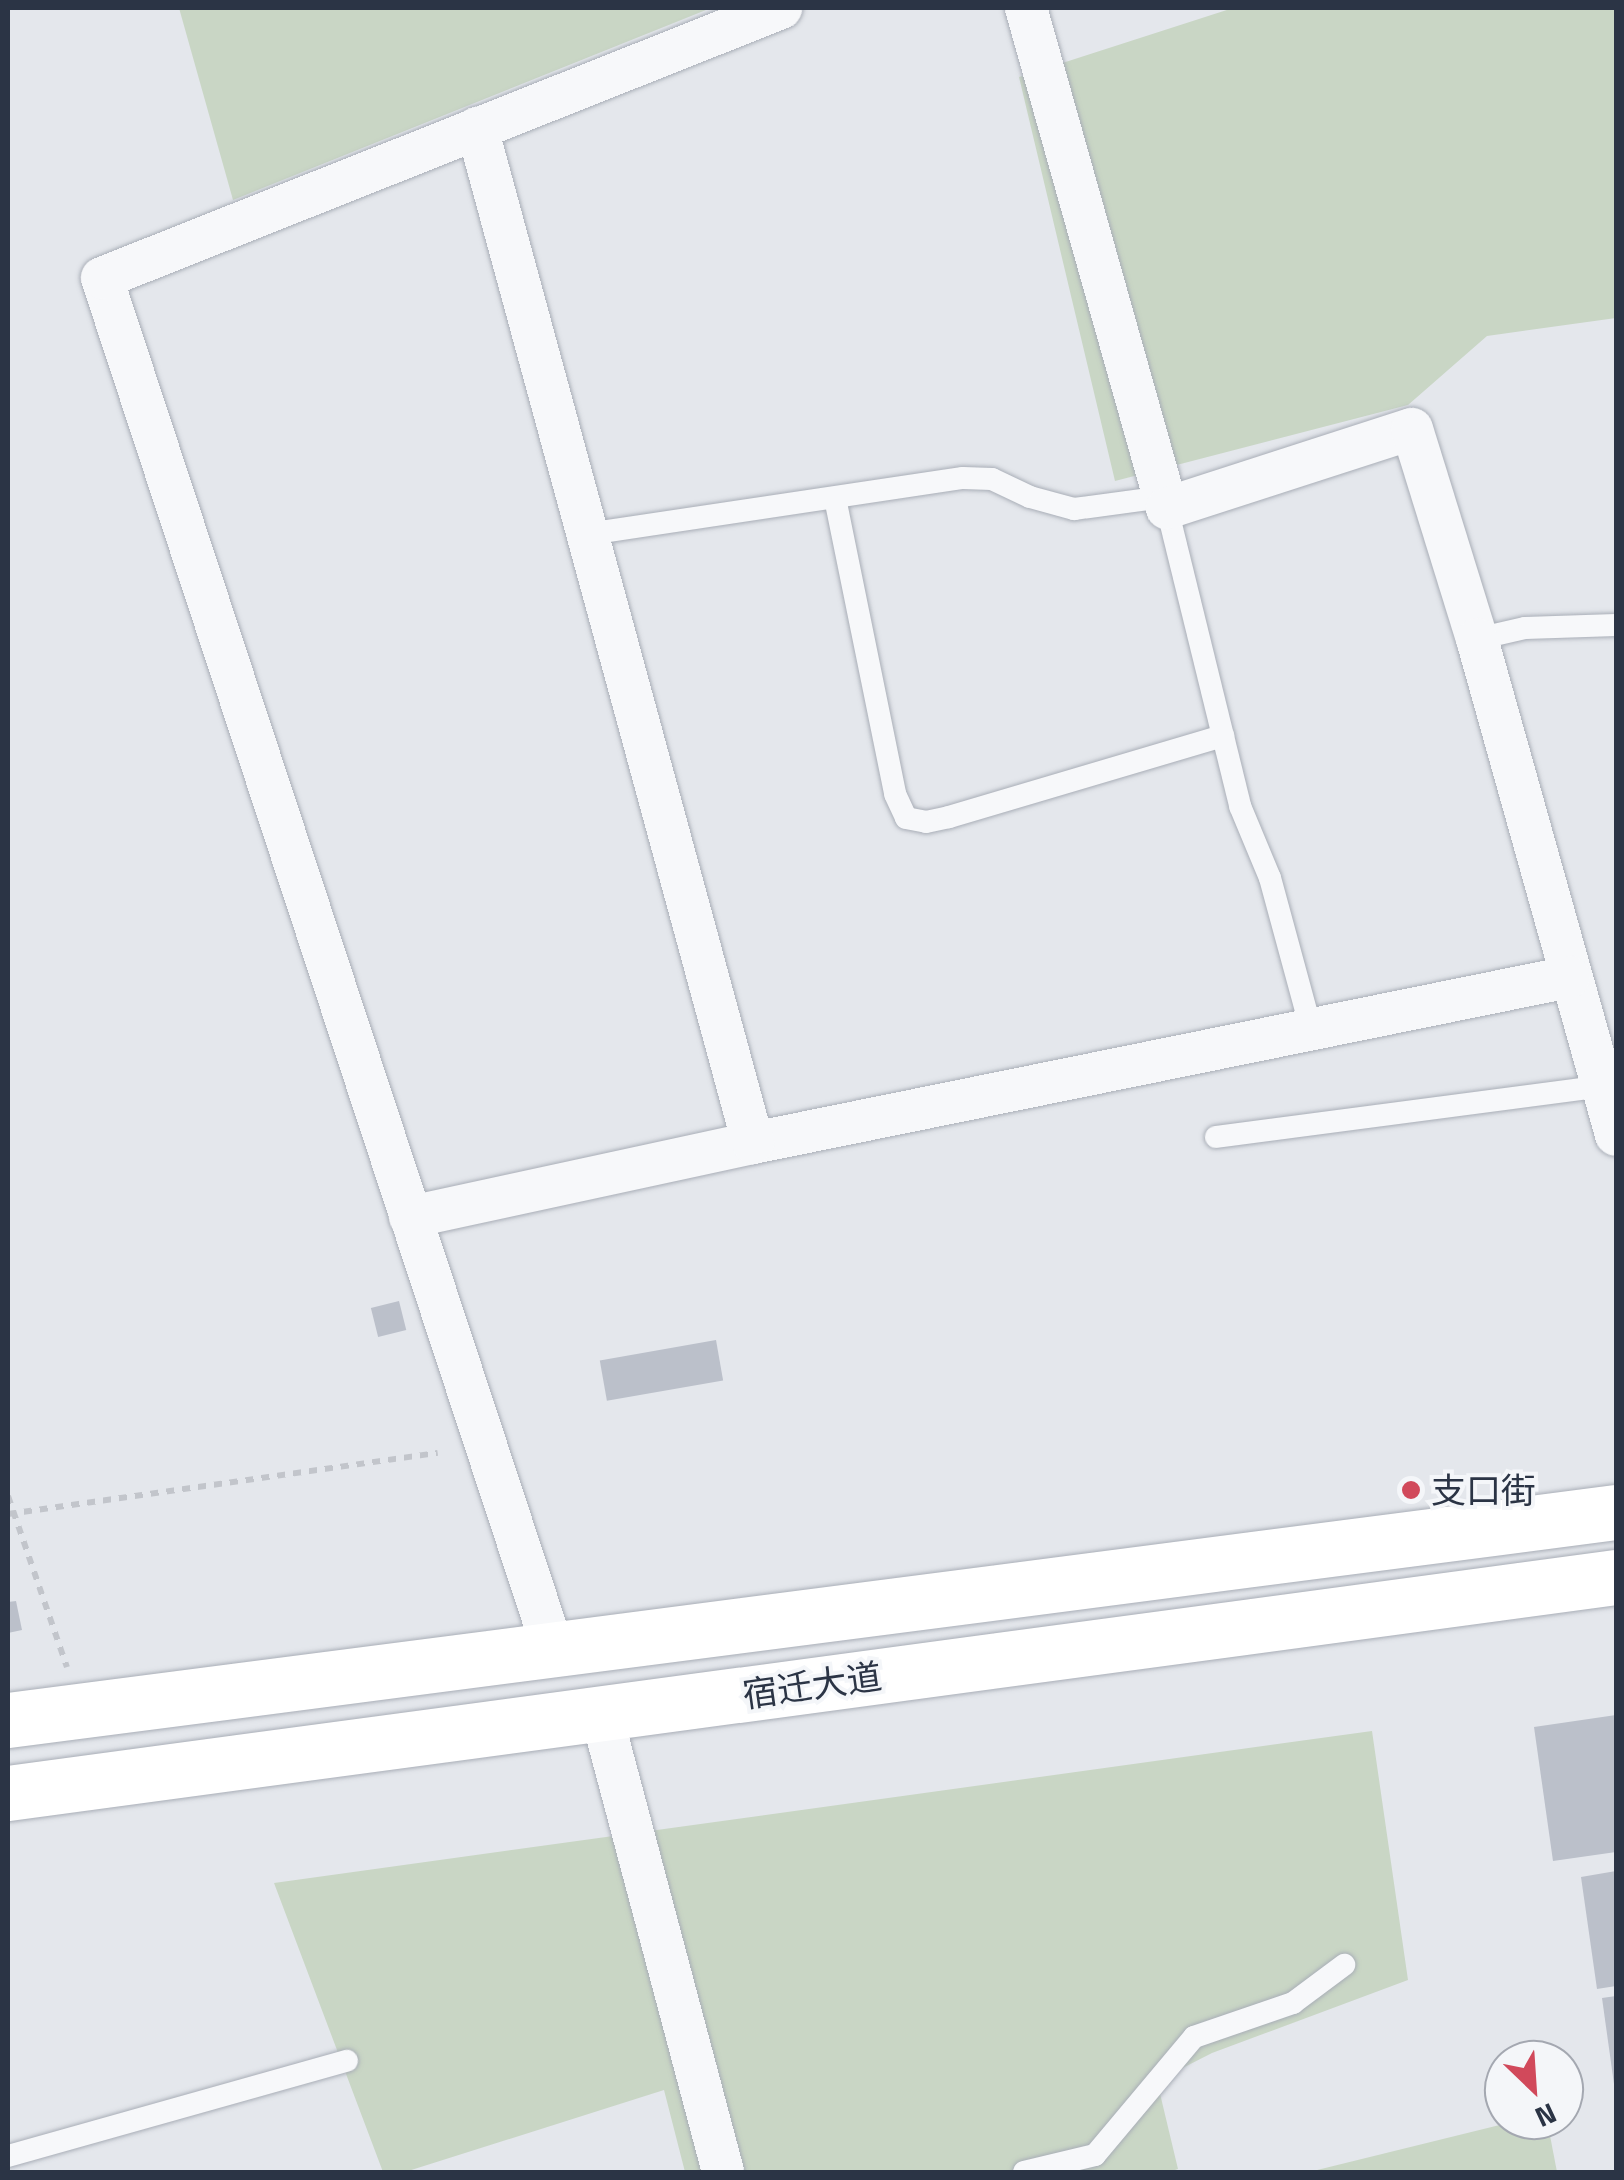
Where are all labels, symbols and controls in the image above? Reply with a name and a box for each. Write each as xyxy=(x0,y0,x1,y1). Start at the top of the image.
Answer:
place label: 支口街 xyxy=(1431,1469,1536,1511)
marker: 支口街 xyxy=(1400,1479,1422,1501)
street label: 宿迁大道 xyxy=(740,1654,884,1716)
north arrow xyxy=(1484,2040,1584,2140)
text: N xyxy=(1528,2092,1564,2139)

